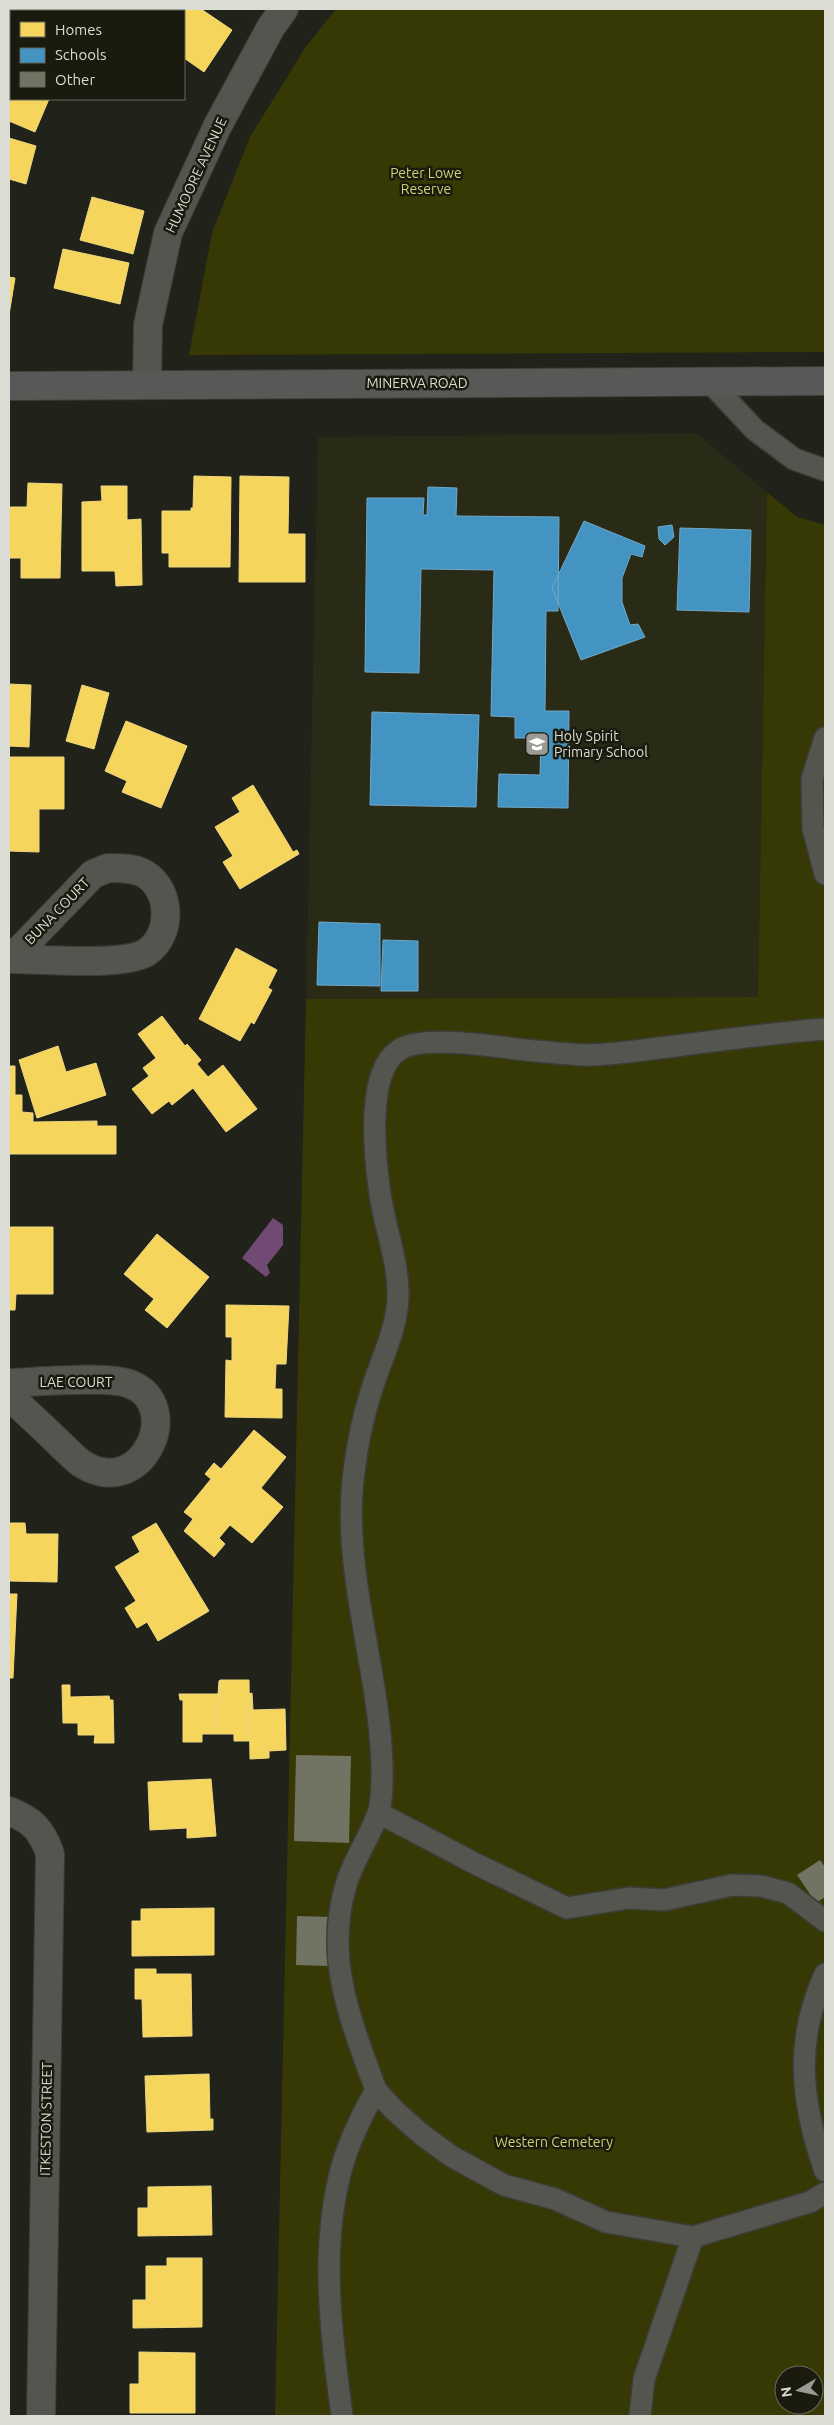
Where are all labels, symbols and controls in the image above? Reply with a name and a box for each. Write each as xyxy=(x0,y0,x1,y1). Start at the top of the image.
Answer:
legend xyxy=(10,10,185,100)
text: Homes xyxy=(55,21,102,38)
text: Schools xyxy=(55,46,106,63)
text: Other xyxy=(55,71,95,88)
street label: HUMOORE AVENUE xyxy=(162,115,230,235)
park label: Peter Lowe Reserve xyxy=(390,165,462,197)
street label: MINERVA ROAD xyxy=(366,375,468,391)
place label: Holy Spirit Primary School xyxy=(554,728,648,760)
school or university icon: Holy Spirit Primary School xyxy=(524,731,550,757)
street label: BUNA COURT xyxy=(21,874,93,948)
street label: LAE COURT xyxy=(39,1374,113,1390)
street label: ITKESTON STREET xyxy=(37,2062,55,2176)
park label: Western Cemetery xyxy=(495,2134,613,2150)
north arrow xyxy=(774,2365,824,2415)
text: N xyxy=(777,2386,795,2398)

